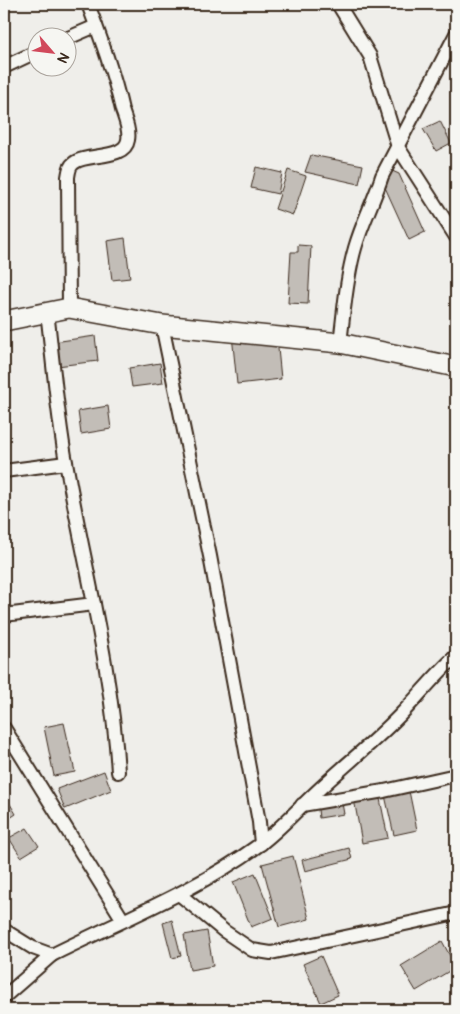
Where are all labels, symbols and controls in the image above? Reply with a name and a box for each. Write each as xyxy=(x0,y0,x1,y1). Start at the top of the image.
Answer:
north arrow xyxy=(28,28,78,78)
text: N xyxy=(53,50,73,66)

